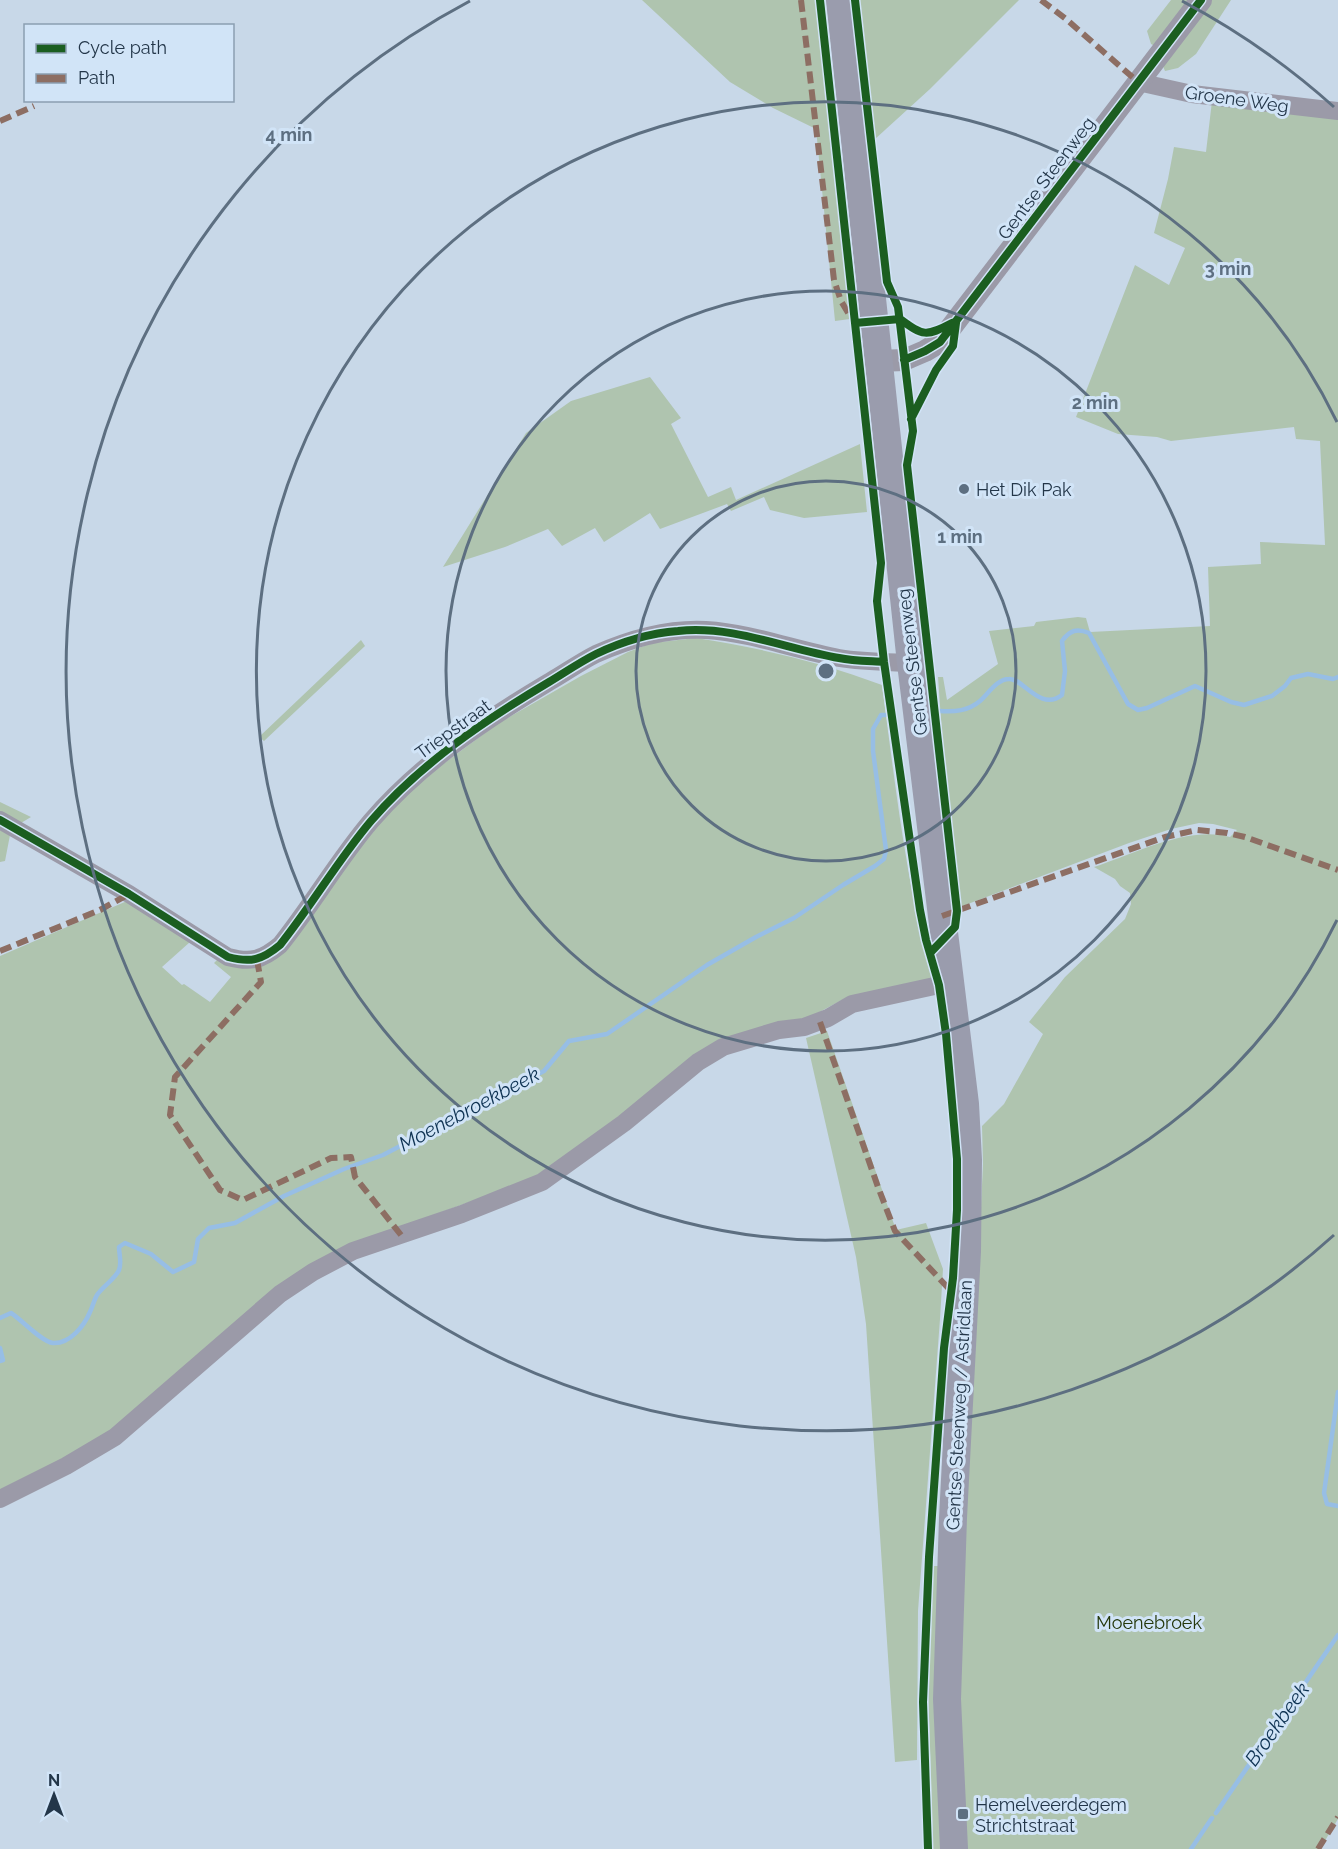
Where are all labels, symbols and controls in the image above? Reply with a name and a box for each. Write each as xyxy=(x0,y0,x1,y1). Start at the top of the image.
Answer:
legend xyxy=(24,24,234,102)
text: Cycle path xyxy=(78,37,167,58)
text: Path xyxy=(78,67,115,88)
street label: Groene Weg xyxy=(1184,81,1290,117)
street label: Gentse Steenweg xyxy=(993,113,1099,243)
text: 4 min xyxy=(266,124,312,145)
text: 3 min xyxy=(1205,258,1251,279)
text: 2 min xyxy=(1072,392,1118,413)
place label: Het Dik Pak xyxy=(976,479,1072,500)
marker: Het Dik Pak xyxy=(957,482,971,496)
text: 1 min xyxy=(937,526,983,547)
street label: Gentse Steenweg xyxy=(893,587,931,737)
centre of rings xyxy=(816,661,836,681)
street label: Triepstraat xyxy=(411,695,495,763)
water label: Moenebroekbeek xyxy=(395,1062,544,1156)
street label: Gentse Steenweg / Astridlaan xyxy=(942,1279,976,1531)
park label: Moenebroek xyxy=(1096,1612,1202,1633)
water label: Broekbeek xyxy=(1240,1677,1315,1770)
north arrow xyxy=(24,1765,84,1825)
text: N xyxy=(48,1771,60,1790)
place label: Hemelveerdegem Strichtstraat xyxy=(975,1794,1127,1836)
marker: Hemelveerdegem Strichtstraat xyxy=(956,1807,970,1821)

